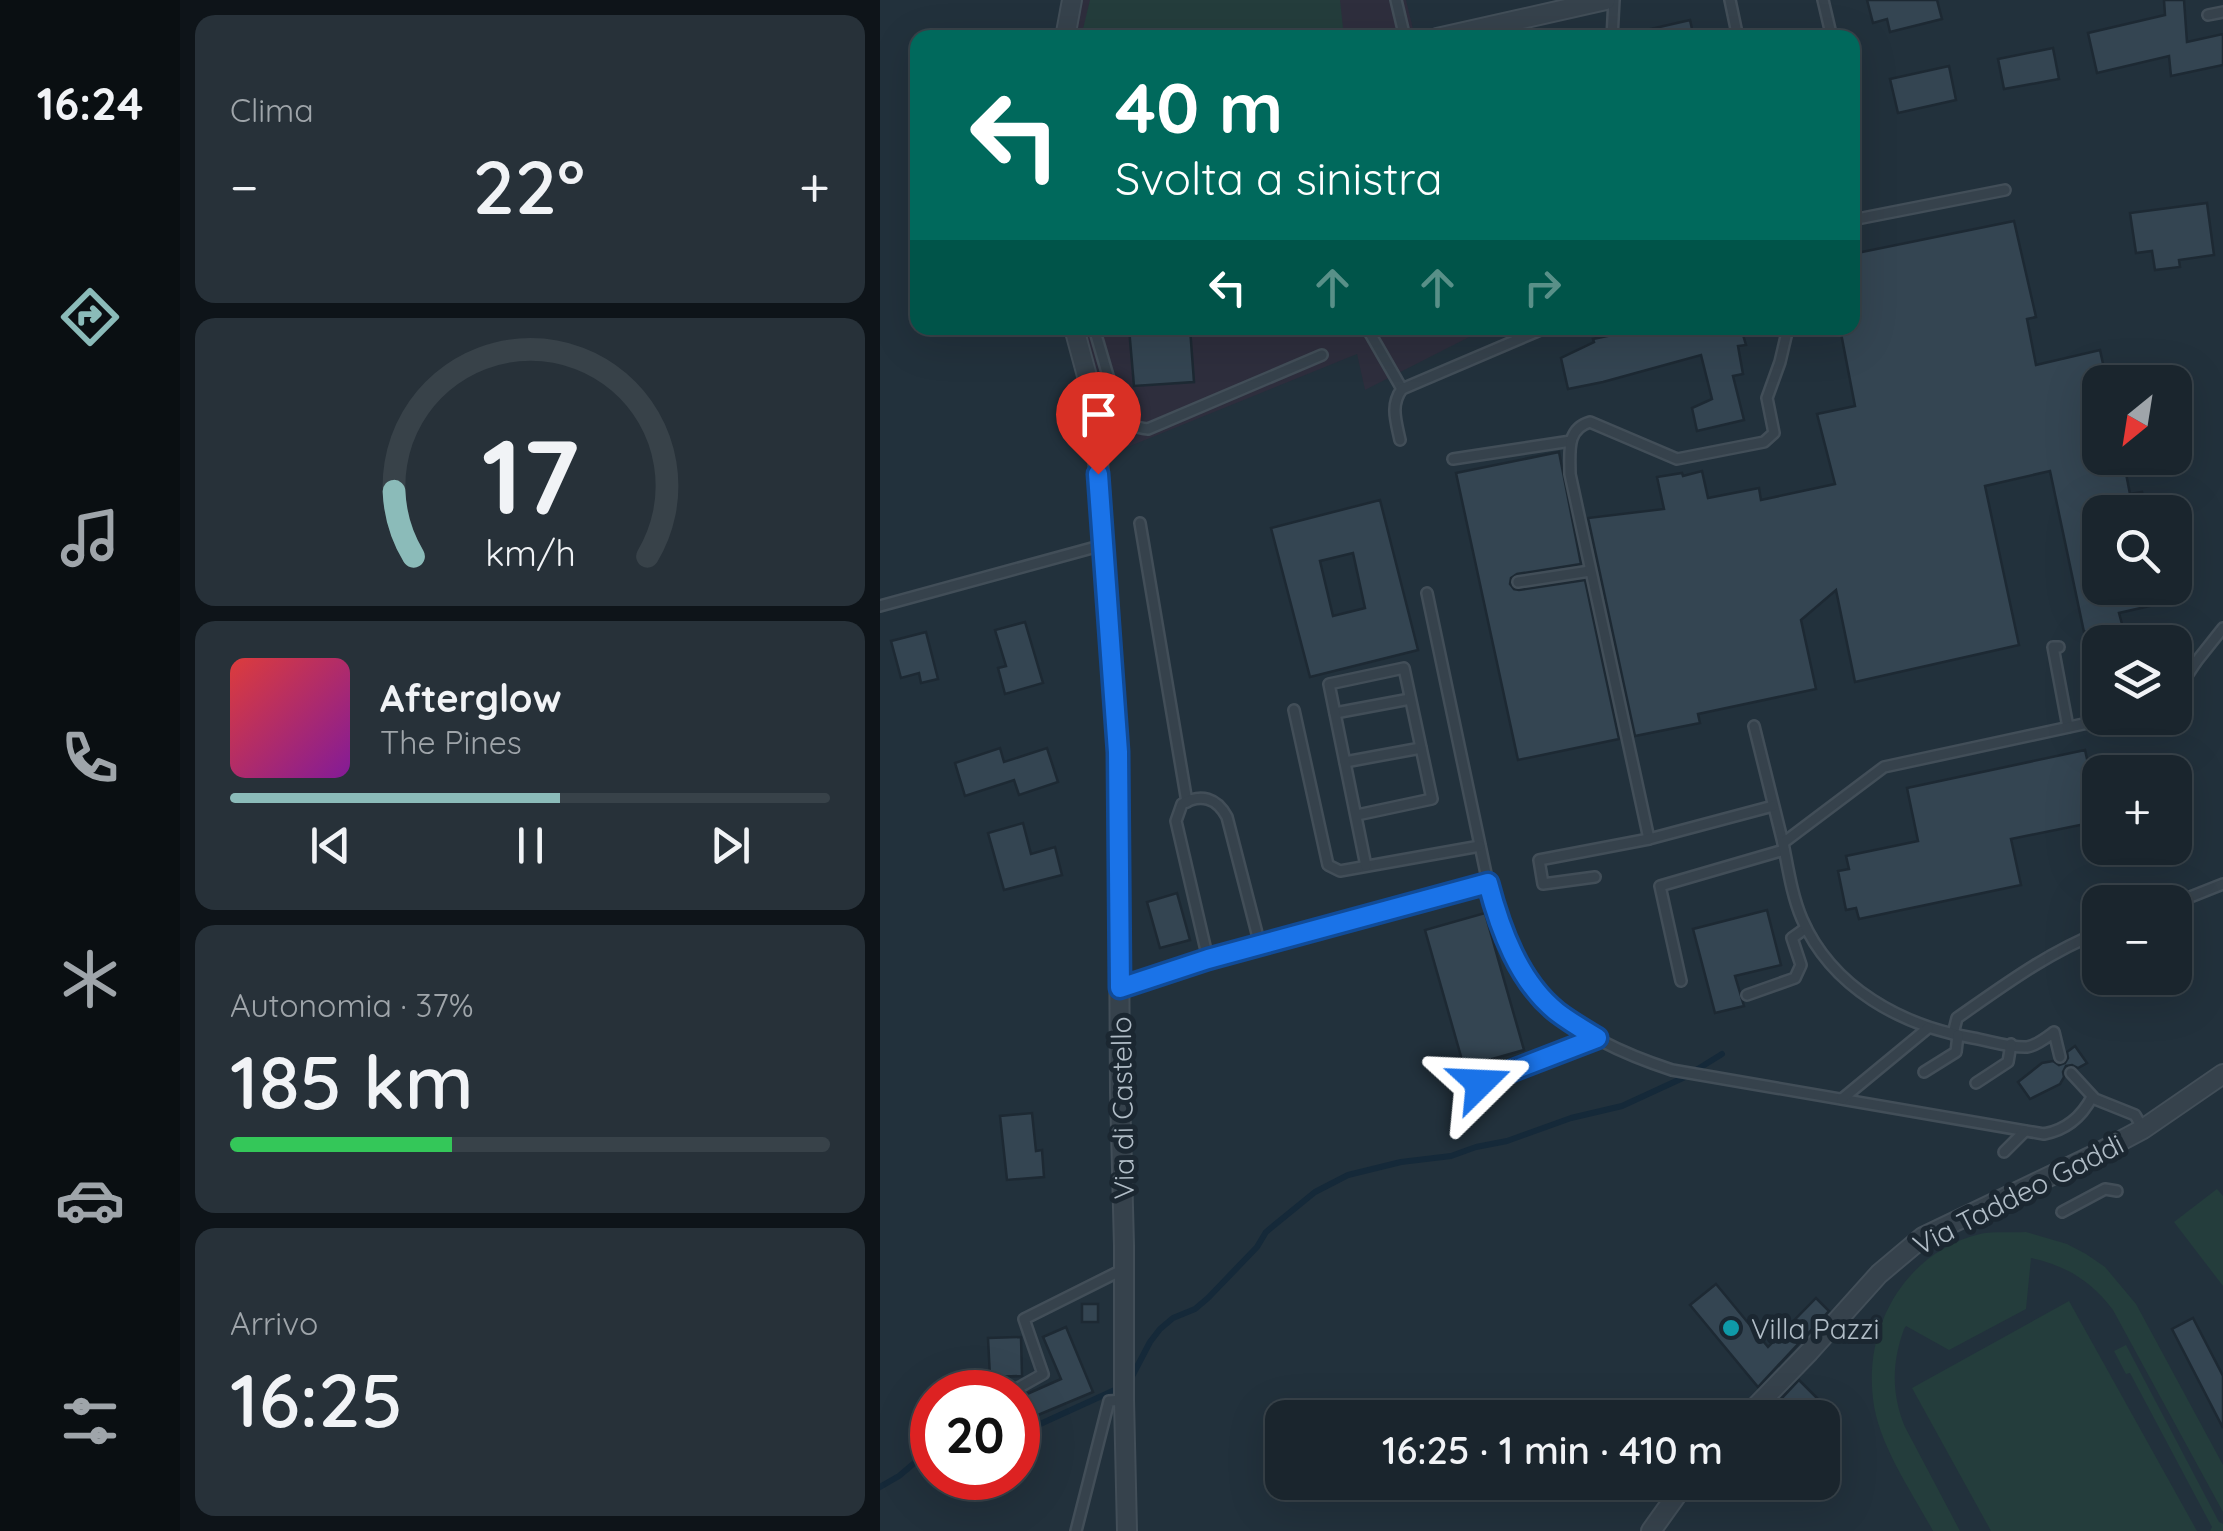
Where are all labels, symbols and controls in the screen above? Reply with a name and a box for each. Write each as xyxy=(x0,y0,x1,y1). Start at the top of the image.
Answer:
text: 40 m xyxy=(1115,63,1283,151)
icon: left xyxy=(950,70,1080,200)
text: 16:24 xyxy=(37,75,143,131)
text: Clima xyxy=(230,90,314,130)
text: 22° xyxy=(473,139,585,233)
text: Svolta a sinistra xyxy=(1115,150,1442,206)
text: − xyxy=(230,152,259,221)
text: + xyxy=(799,152,830,221)
icon: left xyxy=(1200,260,1255,315)
icon: ahead xyxy=(1305,260,1360,315)
icon: ahead xyxy=(1410,260,1465,315)
icon: right xyxy=(1515,260,1570,315)
icon: directions xyxy=(55,282,125,352)
north arrow xyxy=(2082,365,2192,475)
map controls xyxy=(2082,365,2192,995)
pin xyxy=(1056,372,1141,475)
icon: arrive xyxy=(1071,387,1126,442)
text: 17 xyxy=(481,410,579,540)
button: search xyxy=(2082,495,2192,605)
icon: music xyxy=(55,503,125,573)
text: km/h xyxy=(485,530,575,575)
button: layers xyxy=(2082,625,2192,735)
text: Afterglow xyxy=(380,674,562,722)
text: The Pines xyxy=(380,722,522,762)
icon: phone xyxy=(55,723,125,793)
button: + xyxy=(2082,755,2192,865)
icon: previous xyxy=(303,818,358,873)
icon: pause xyxy=(503,818,558,873)
icon: next xyxy=(703,818,758,873)
button: − xyxy=(2082,885,2192,995)
icon: climate xyxy=(55,944,125,1014)
text: Autonomia · 37% xyxy=(230,985,474,1025)
street label: Via di Castello xyxy=(1103,1016,1141,1200)
position arrow xyxy=(1428,1031,1532,1135)
text: 185 km xyxy=(230,1034,474,1128)
street label: Via Taddeo Gaddi xyxy=(1907,1126,2129,1262)
icon: car xyxy=(55,1165,125,1235)
text: Arrivo xyxy=(230,1303,318,1343)
place label: Villa Pazzi xyxy=(1751,1311,1879,1346)
marker: Villa Pazzi xyxy=(1720,1317,1742,1339)
text: 16:25 xyxy=(230,1352,403,1446)
speed limit sign: 20 xyxy=(910,1370,1040,1500)
icon: filters xyxy=(55,1386,125,1456)
text: 16:25 · 1 min · 410 m xyxy=(1382,1426,1723,1474)

